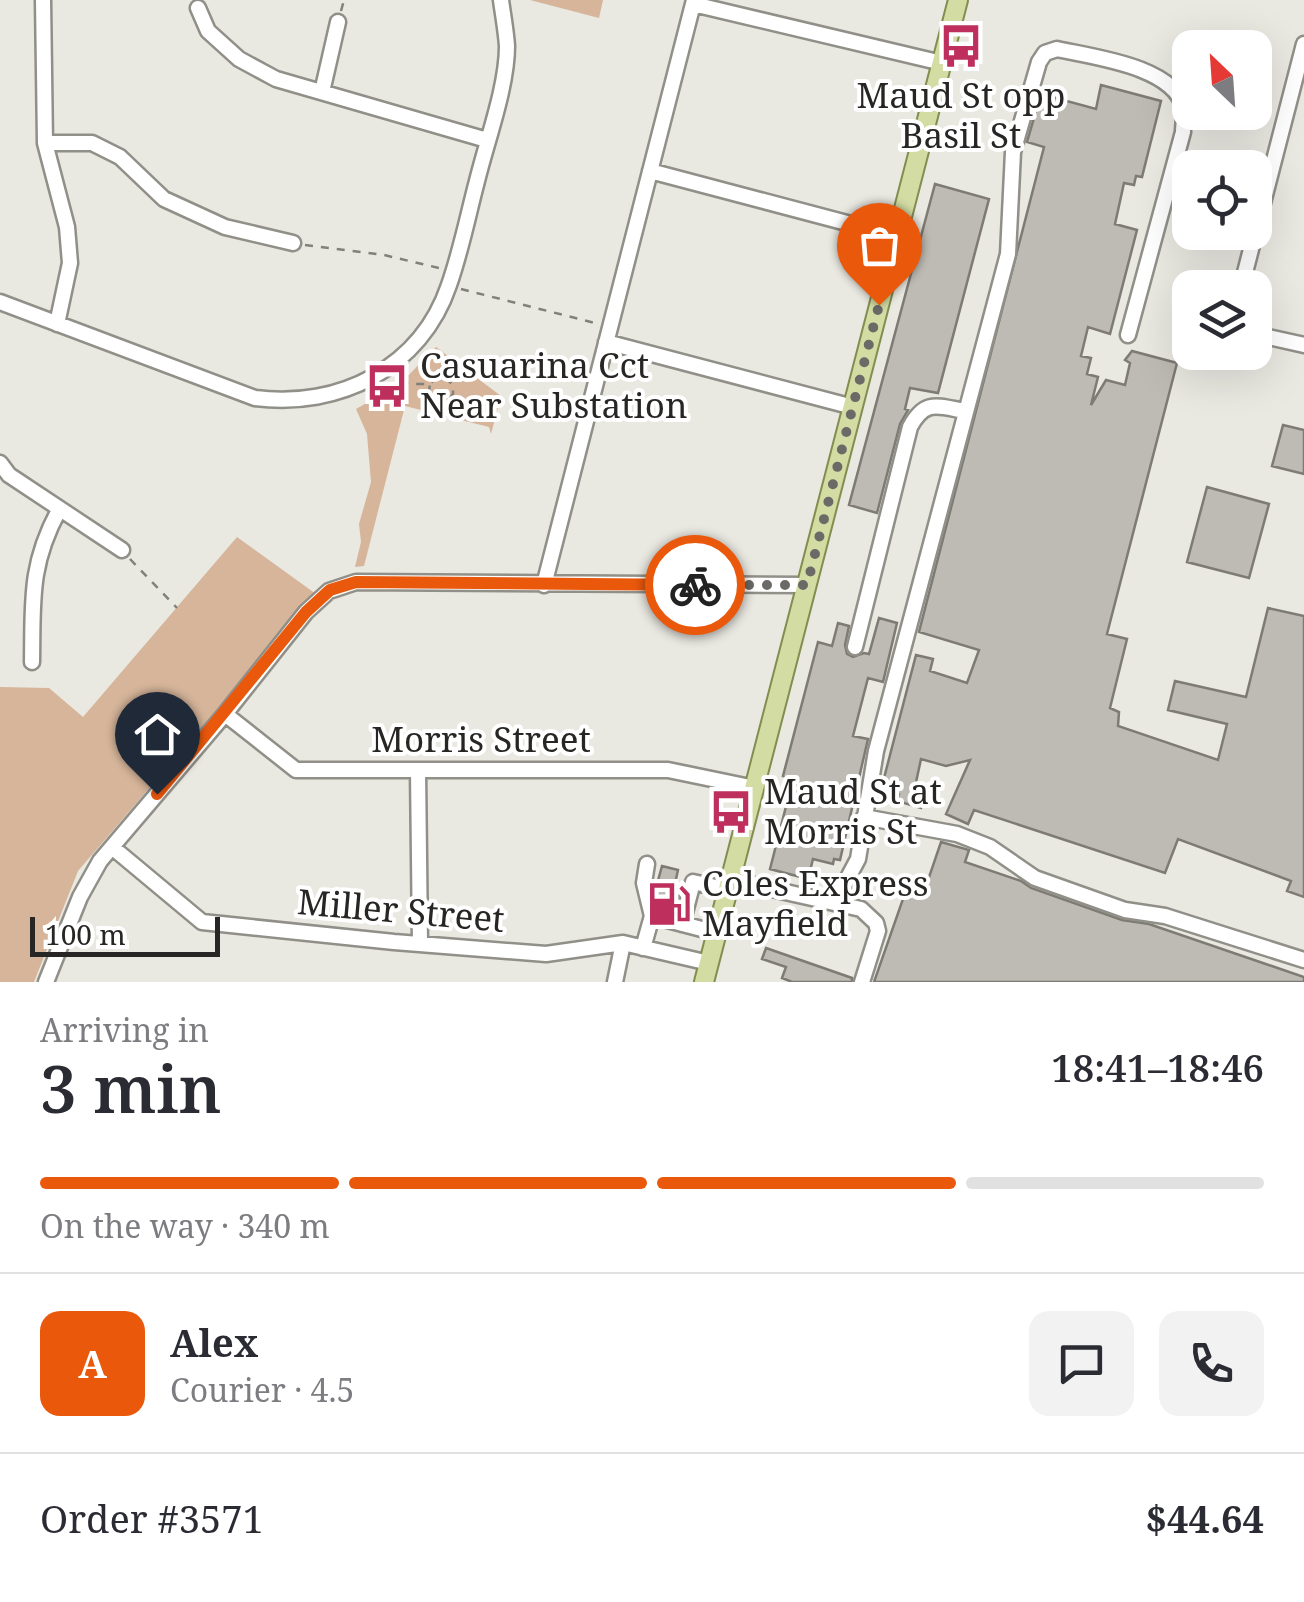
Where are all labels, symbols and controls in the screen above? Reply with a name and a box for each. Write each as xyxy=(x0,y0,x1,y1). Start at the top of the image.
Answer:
bus stop icon: Maud St opp Basil St xyxy=(937,22,985,70)
north arrow xyxy=(1172,30,1272,130)
map controls xyxy=(1172,30,1272,370)
place label: Maud St opp Basil St xyxy=(857,71,1066,158)
button: locate xyxy=(1172,150,1272,250)
pin xyxy=(837,203,922,306)
icon: bag xyxy=(852,218,907,273)
button: layers xyxy=(1172,270,1272,370)
place label: Casuarina Cct Near Substation xyxy=(420,341,688,428)
bus stop icon: Casuarina Cct Near Substation xyxy=(363,362,411,410)
courier xyxy=(645,535,745,635)
icon: bike xyxy=(668,558,723,613)
pin xyxy=(115,692,200,795)
icon: home xyxy=(130,707,185,762)
street label: Morris Street xyxy=(371,715,591,762)
place label: Maud St at Morris St xyxy=(764,767,942,854)
bus stop icon: Maud St at Morris St xyxy=(707,788,755,836)
place label: Coles Express Mayfield xyxy=(702,859,928,946)
street label: Miller Street xyxy=(296,877,507,942)
fuel station icon: Coles Express Mayfield xyxy=(645,880,693,928)
scale bar xyxy=(30,912,220,956)
text: 100 m xyxy=(45,915,126,953)
text: Arriving in xyxy=(40,1008,209,1051)
text: 18:41–18:46 xyxy=(1051,1041,1264,1093)
text: 3 min xyxy=(40,1044,222,1132)
text: On the way · 340 m xyxy=(40,1204,330,1247)
button: chat xyxy=(1029,1311,1134,1416)
button: phone xyxy=(1159,1311,1264,1416)
text: Alex xyxy=(170,1316,258,1368)
text: A xyxy=(78,1337,107,1389)
text: Courier · 4.5 xyxy=(170,1368,354,1411)
text: Order #3571 xyxy=(40,1492,264,1544)
text: $44.64 xyxy=(1145,1492,1264,1544)

